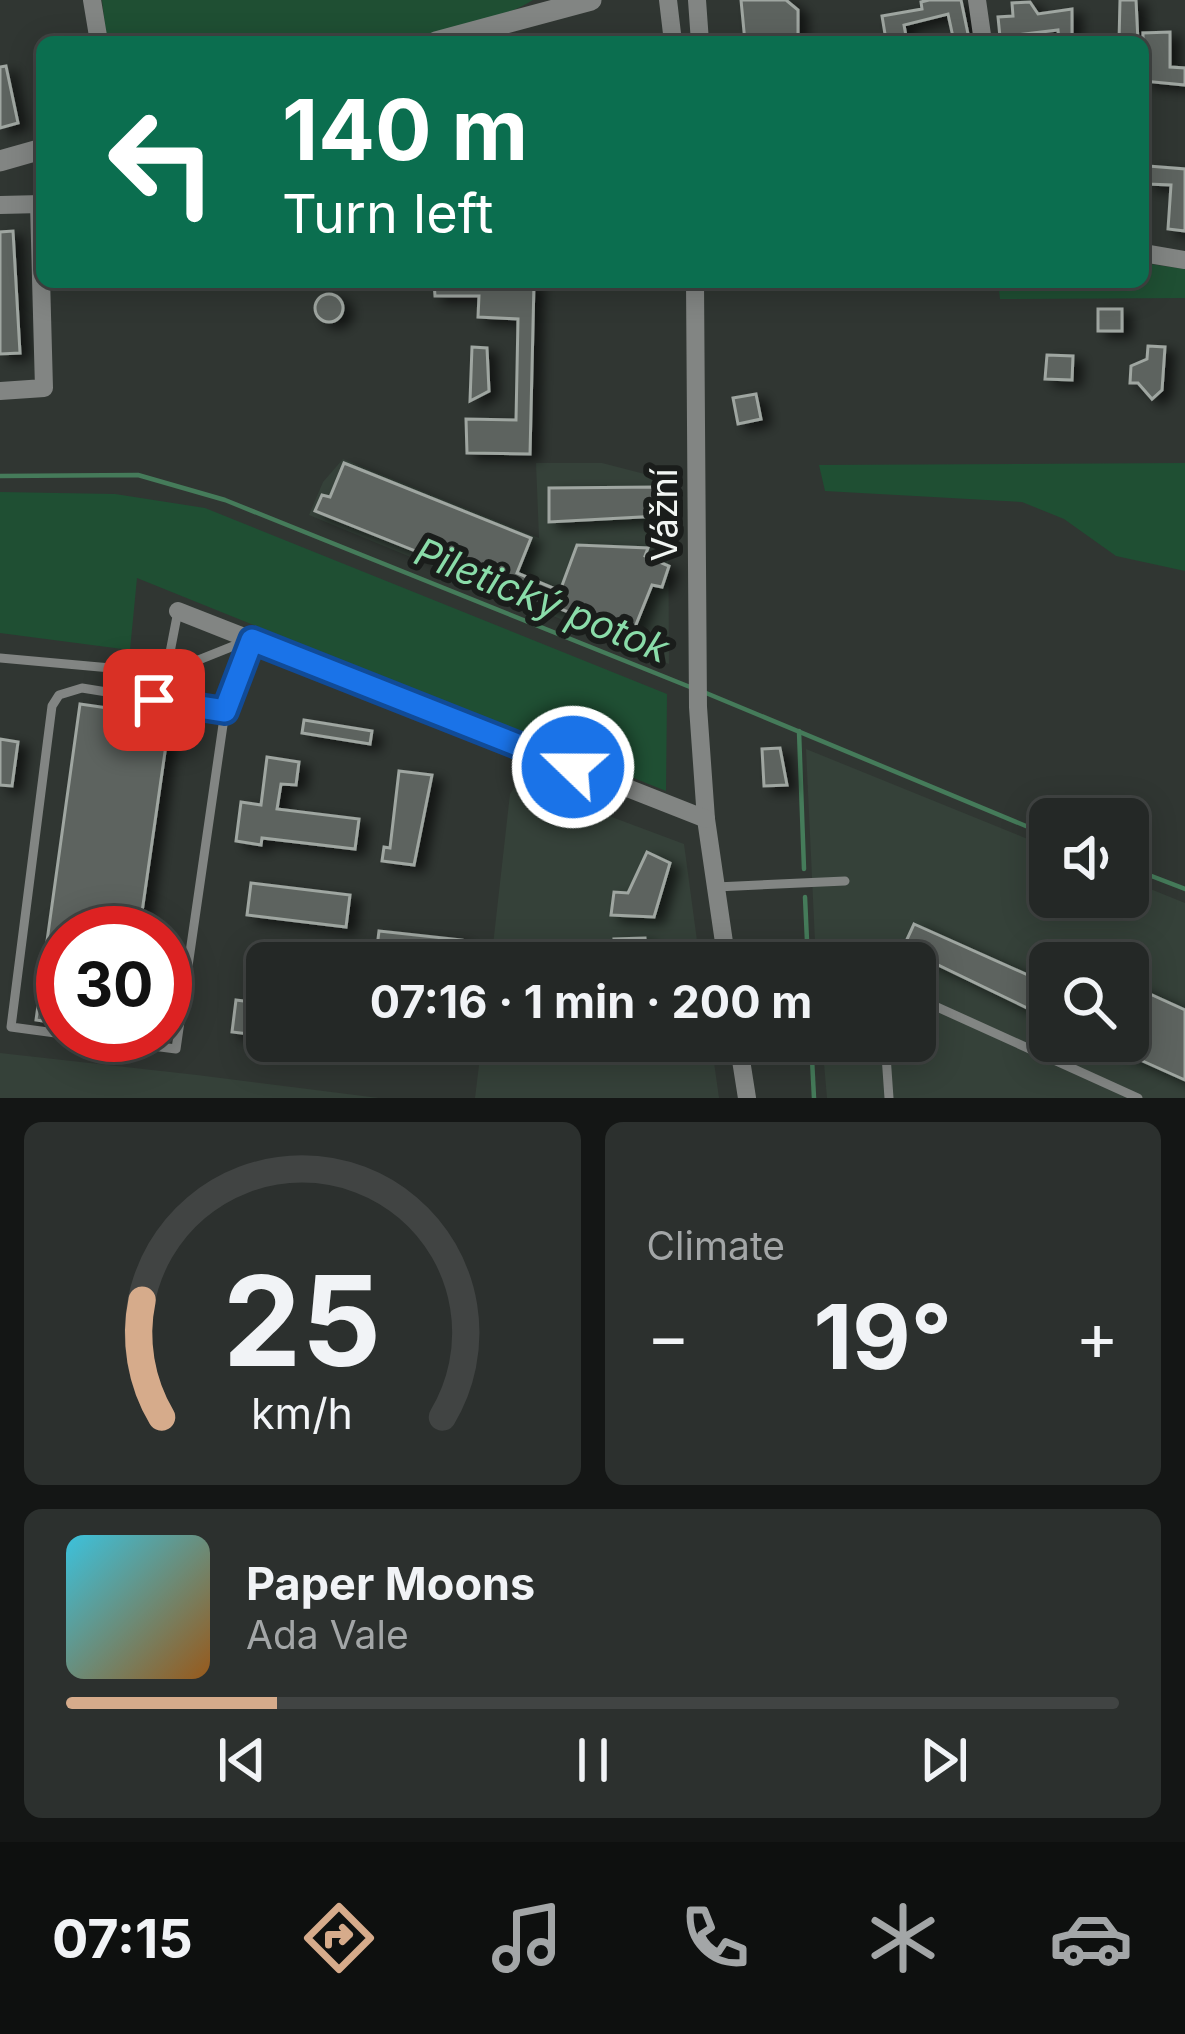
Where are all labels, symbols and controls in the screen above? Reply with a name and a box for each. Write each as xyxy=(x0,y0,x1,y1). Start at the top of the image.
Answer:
text: 140 m xyxy=(282,79,528,180)
icon: left xyxy=(84,84,240,240)
text: Turn left xyxy=(282,181,493,246)
street label: Vážní xyxy=(642,468,686,562)
water label: Piletický potok xyxy=(408,527,677,672)
pin xyxy=(103,649,205,751)
icon: arrive xyxy=(121,667,187,733)
position arrow xyxy=(510,704,636,830)
map controls xyxy=(1029,798,1149,1062)
button: sound xyxy=(1029,798,1149,918)
speed limit sign: 30 xyxy=(36,906,192,1062)
button: search xyxy=(1029,942,1149,1062)
text: 07:16 · 1 min · 200 m xyxy=(370,974,812,1029)
text: Climate xyxy=(647,1222,785,1269)
text: 25 xyxy=(223,1245,381,1396)
text: 19° xyxy=(813,1282,952,1391)
text: − xyxy=(647,1296,690,1376)
text: + xyxy=(1075,1296,1119,1376)
text: km/h xyxy=(251,1386,353,1438)
text: Paper Moons xyxy=(246,1556,535,1611)
text: Ada Vale xyxy=(246,1611,409,1658)
icon: previous xyxy=(209,1727,275,1793)
icon: pause xyxy=(560,1727,626,1793)
icon: next xyxy=(911,1727,977,1793)
icon: directions xyxy=(297,1896,381,1980)
icon: music xyxy=(485,1896,569,1980)
icon: phone xyxy=(673,1896,757,1980)
icon: climate xyxy=(861,1896,945,1980)
icon: car xyxy=(1049,1896,1133,1980)
text: 07:15 xyxy=(52,1906,193,1971)

